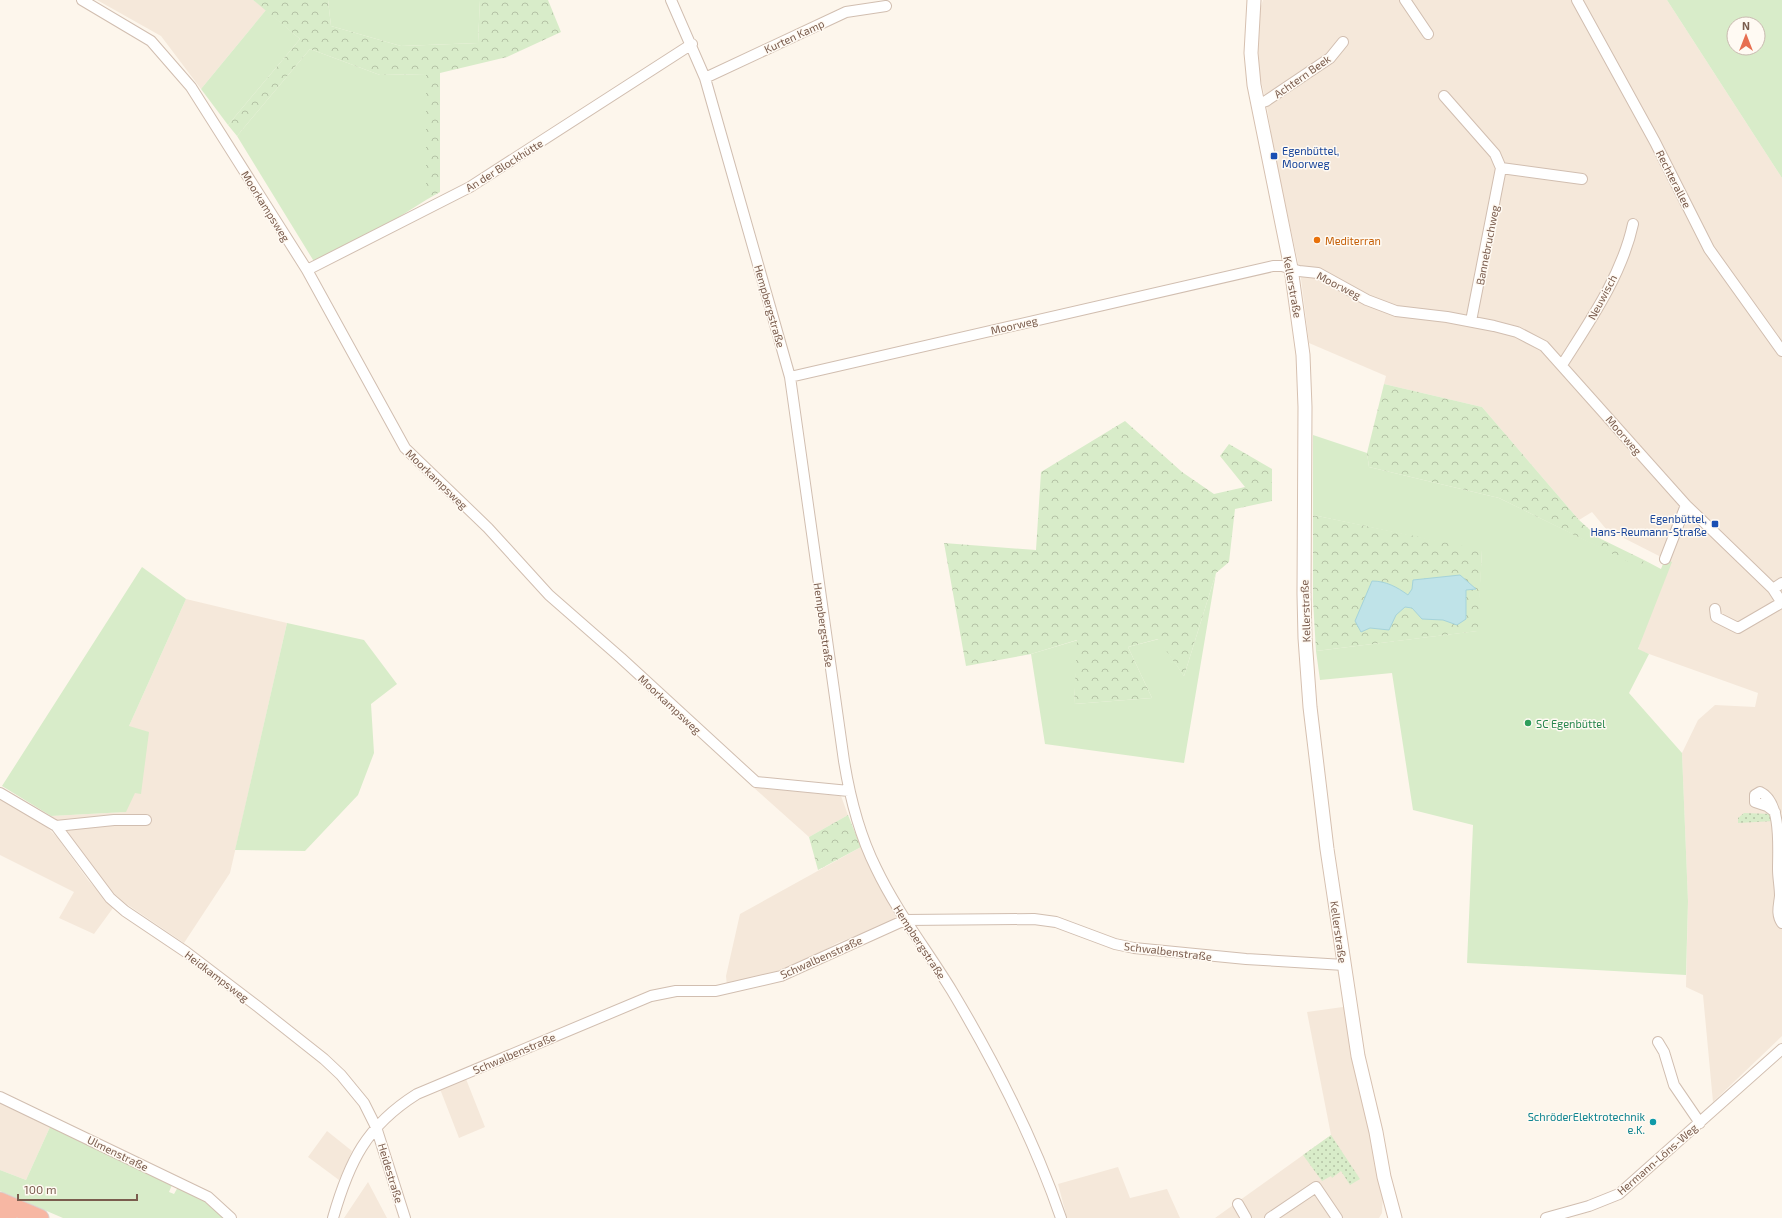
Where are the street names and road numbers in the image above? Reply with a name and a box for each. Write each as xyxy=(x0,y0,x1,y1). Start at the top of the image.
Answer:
street label: Kurten Kamp xyxy=(762,16,826,56)
street label: Achtern Beek xyxy=(1271,51,1333,100)
street label: An der Blockhütte xyxy=(463,136,545,194)
street label: Rechterallee xyxy=(1654,148,1694,210)
street label: Moorkampsweg xyxy=(239,168,293,244)
street label: Bannebruchweg xyxy=(1473,204,1501,286)
street label: Kellerstraße xyxy=(1281,255,1305,319)
street label: Hempbergstraße xyxy=(752,263,788,349)
street label: Moorweg xyxy=(1315,268,1363,302)
street label: Neuwisch xyxy=(1585,272,1619,322)
street label: Moorweg xyxy=(989,313,1039,337)
street label: Moorweg xyxy=(1603,413,1645,457)
street label: Moorkampsweg xyxy=(403,446,471,512)
street label: Kellerstraße xyxy=(1297,579,1313,643)
street label: Hempbergstraße xyxy=(812,582,836,668)
street label: Moorkampsweg xyxy=(636,672,704,736)
street label: Kellerstraße xyxy=(1328,900,1350,964)
street label: Hempbergstraße xyxy=(891,903,949,981)
street label: Schwalbenstraße xyxy=(778,933,864,981)
street label: Schwalbenstraße xyxy=(1123,939,1213,963)
street label: Heidkampsweg xyxy=(182,948,252,1004)
street label: Schwalbenstraße xyxy=(471,1030,557,1076)
street label: Hermann-Löns-Weg xyxy=(1614,1121,1700,1197)
street label: Ulmenstraße xyxy=(85,1133,151,1173)
street label: Heidestraße xyxy=(376,1142,406,1205)

